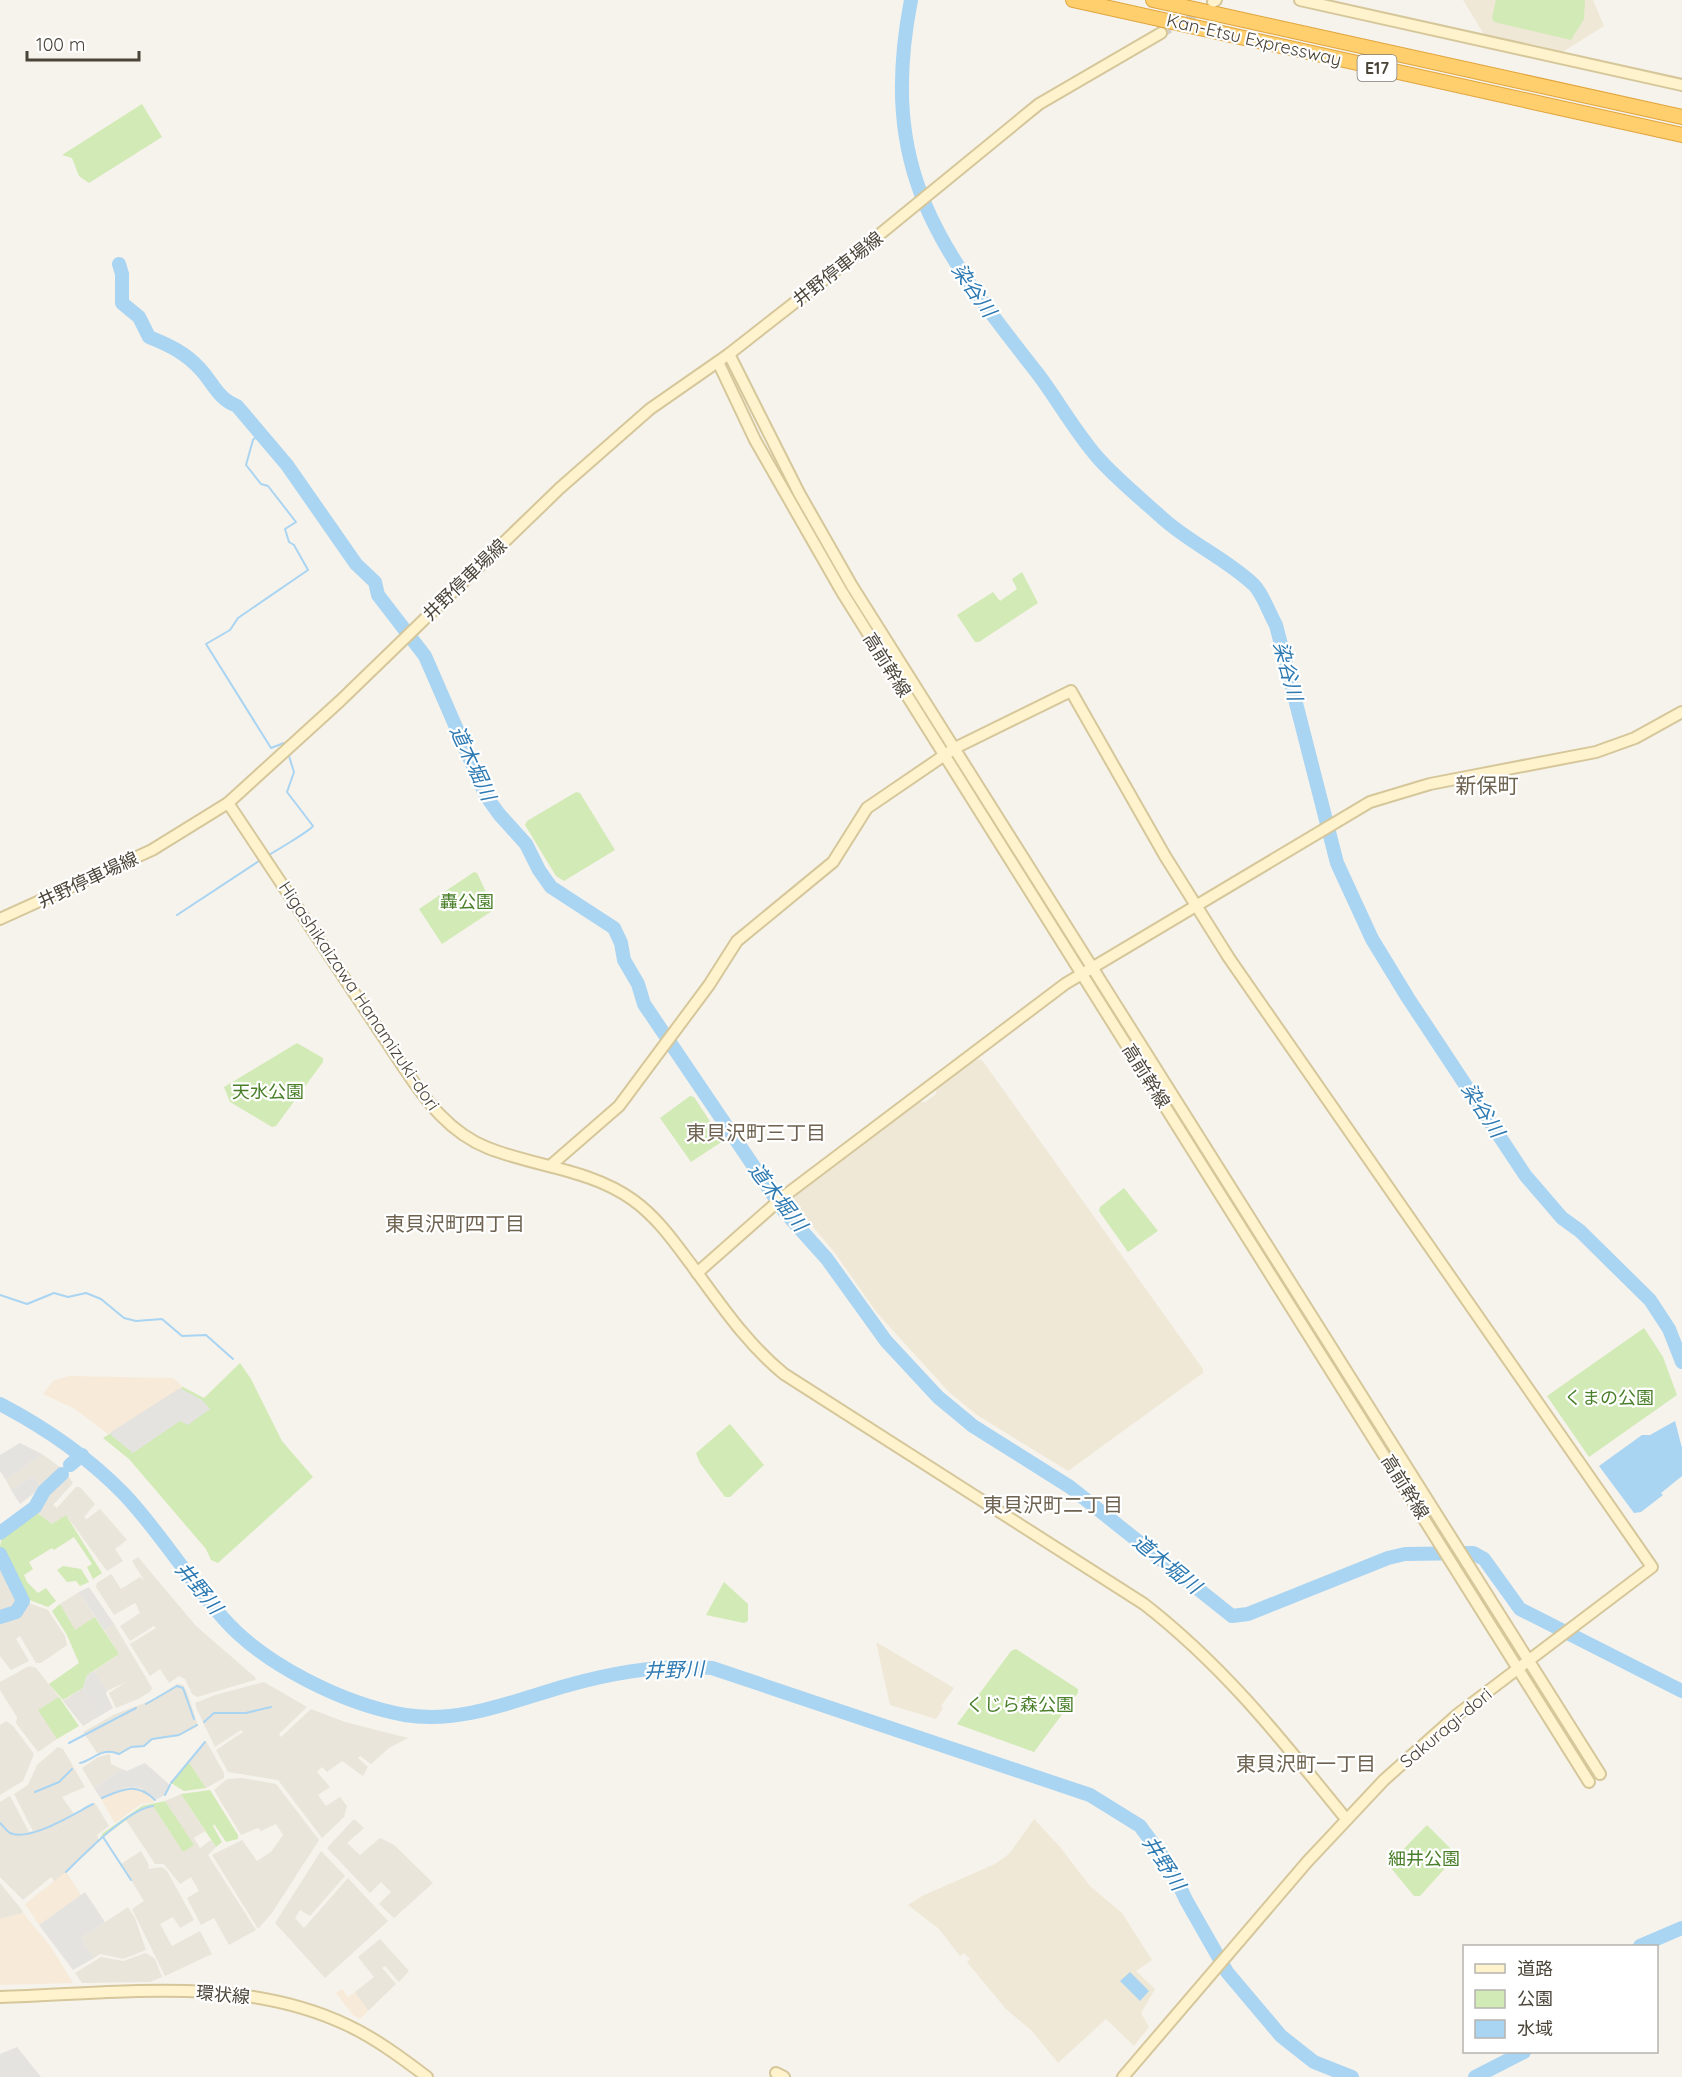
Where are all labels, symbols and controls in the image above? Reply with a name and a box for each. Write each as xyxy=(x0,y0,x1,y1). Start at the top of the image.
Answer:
street label: Kan-Etsu Expressway xyxy=(1164,8,1344,71)
scale bar xyxy=(27,24,140,62)
text: 100 m xyxy=(36,33,85,56)
road number: E17 xyxy=(1358,55,1396,81)
street label: 井野停車場線 xyxy=(788,226,887,311)
water label: 染谷川 xyxy=(947,258,1003,323)
street label: 井野停車場線 xyxy=(418,534,511,625)
street label: 高前幹線 xyxy=(859,628,916,701)
water label: 染谷川 xyxy=(1269,639,1309,705)
water label: 道木堀川 xyxy=(445,721,503,806)
district label: 新保町 xyxy=(1456,772,1519,798)
street label: 井野停車場線 xyxy=(34,846,142,913)
street label: Higashikaizawa Hanamizuki-dori xyxy=(274,877,445,1115)
park label: 轟公園 xyxy=(440,890,494,913)
street label: 高前幹線 xyxy=(1118,1039,1175,1112)
water label: 染谷川 xyxy=(1457,1078,1511,1143)
park label: 天水公園 xyxy=(232,1080,304,1103)
district label: 東貝沢町三丁目 xyxy=(686,1120,826,1145)
water label: 道木堀川 xyxy=(744,1157,814,1237)
district label: 東貝沢町四丁目 xyxy=(385,1211,525,1236)
park label: くまの公園 xyxy=(1564,1386,1654,1409)
street label: 高前幹線 xyxy=(1377,1450,1434,1523)
district label: 東貝沢町二丁目 xyxy=(983,1492,1123,1517)
water label: 道木堀川 xyxy=(1128,1529,1208,1600)
water label: 井野川 xyxy=(171,1557,230,1620)
water label: 井野川 xyxy=(644,1656,706,1683)
street label: Sakuragi-dori xyxy=(1395,1682,1496,1773)
park label: くじら森公園 xyxy=(966,1693,1074,1716)
district label: 東貝沢町一丁目 xyxy=(1236,1751,1376,1776)
water label: 井野川 xyxy=(1138,1831,1192,1896)
park label: 細井公園 xyxy=(1388,1847,1460,1870)
legend xyxy=(1463,1945,1658,2053)
text: 道路 xyxy=(1517,1957,1553,1980)
street label: 環状線 xyxy=(195,1981,251,2008)
text: 公園 xyxy=(1517,1987,1553,2010)
text: 水域 xyxy=(1517,2017,1553,2040)

